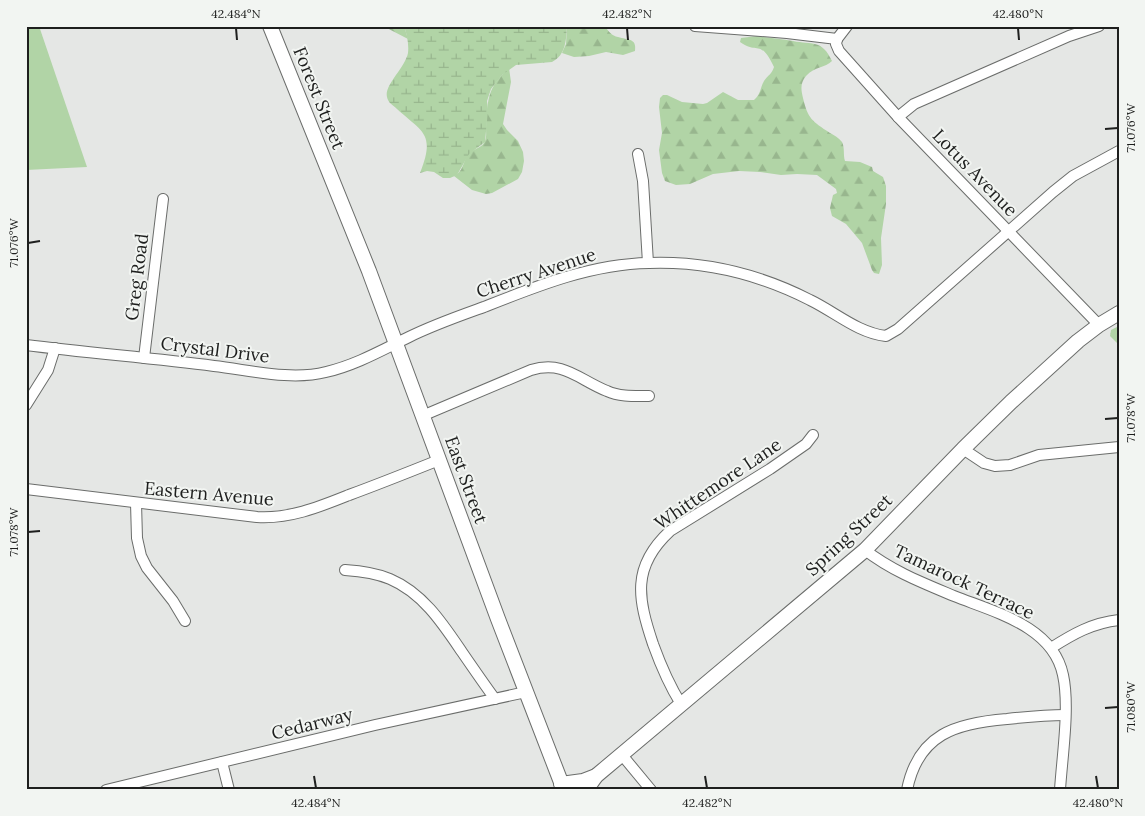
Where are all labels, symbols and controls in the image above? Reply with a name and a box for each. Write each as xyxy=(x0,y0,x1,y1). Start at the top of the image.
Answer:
text: 42.484°N xyxy=(211,6,261,21)
text: 42.482°N xyxy=(602,6,652,21)
text: 42.480°N xyxy=(993,6,1043,21)
street label: Forest Street xyxy=(288,43,350,152)
text: 71.076°W xyxy=(1123,102,1138,153)
street label: Lotus Avenue xyxy=(928,124,1023,221)
text: 71.076°W xyxy=(6,217,21,268)
street label: Greg Road xyxy=(120,232,153,322)
street label: Cherry Avenue xyxy=(473,242,599,303)
street label: Crystal Drive xyxy=(159,331,271,368)
text: 71.078°W xyxy=(1123,392,1138,442)
street label: East Street xyxy=(440,433,493,527)
street label: Whittemore Lane xyxy=(650,433,786,534)
street label: Eastern Avenue xyxy=(143,476,275,511)
street label: Spring Street xyxy=(800,489,897,581)
text: 71.078°W xyxy=(6,506,21,556)
street label: Tamarock Terrace xyxy=(890,539,1038,624)
text: 71.080°W xyxy=(1123,680,1138,733)
street label: Cedarway xyxy=(269,702,355,745)
text: 42.484°N xyxy=(291,795,341,810)
text: 42.482°N xyxy=(682,795,732,810)
text: 42.480°N xyxy=(1073,795,1123,810)

